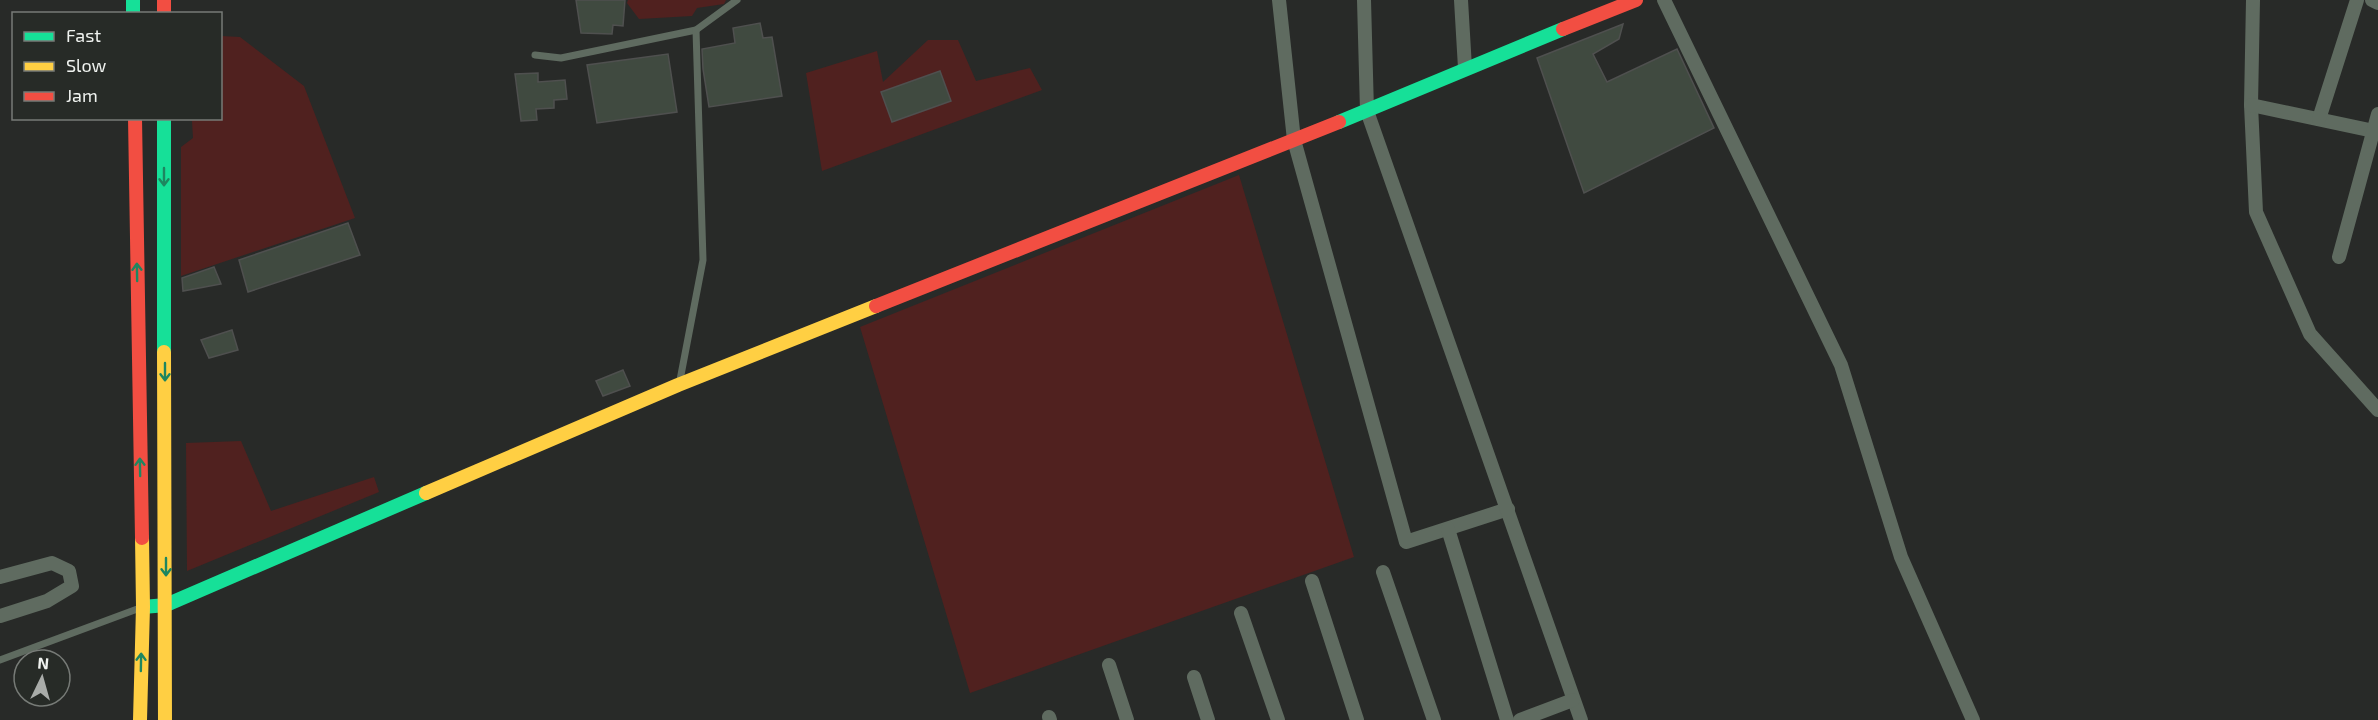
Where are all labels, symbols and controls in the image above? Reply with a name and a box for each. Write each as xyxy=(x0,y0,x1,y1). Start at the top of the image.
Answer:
legend xyxy=(12,12,222,120)
text: Fast xyxy=(66,24,101,46)
text: Slow xyxy=(66,54,107,76)
text: Jam xyxy=(66,84,98,106)
one-way arrow xyxy=(158,166,170,186)
one-way arrow xyxy=(131,262,143,282)
one-way arrow xyxy=(159,361,171,381)
one-way arrow xyxy=(134,457,146,477)
one-way arrow xyxy=(160,556,172,576)
north arrow xyxy=(12,648,72,708)
one-way arrow xyxy=(136,652,147,672)
text: N xyxy=(37,653,50,673)

